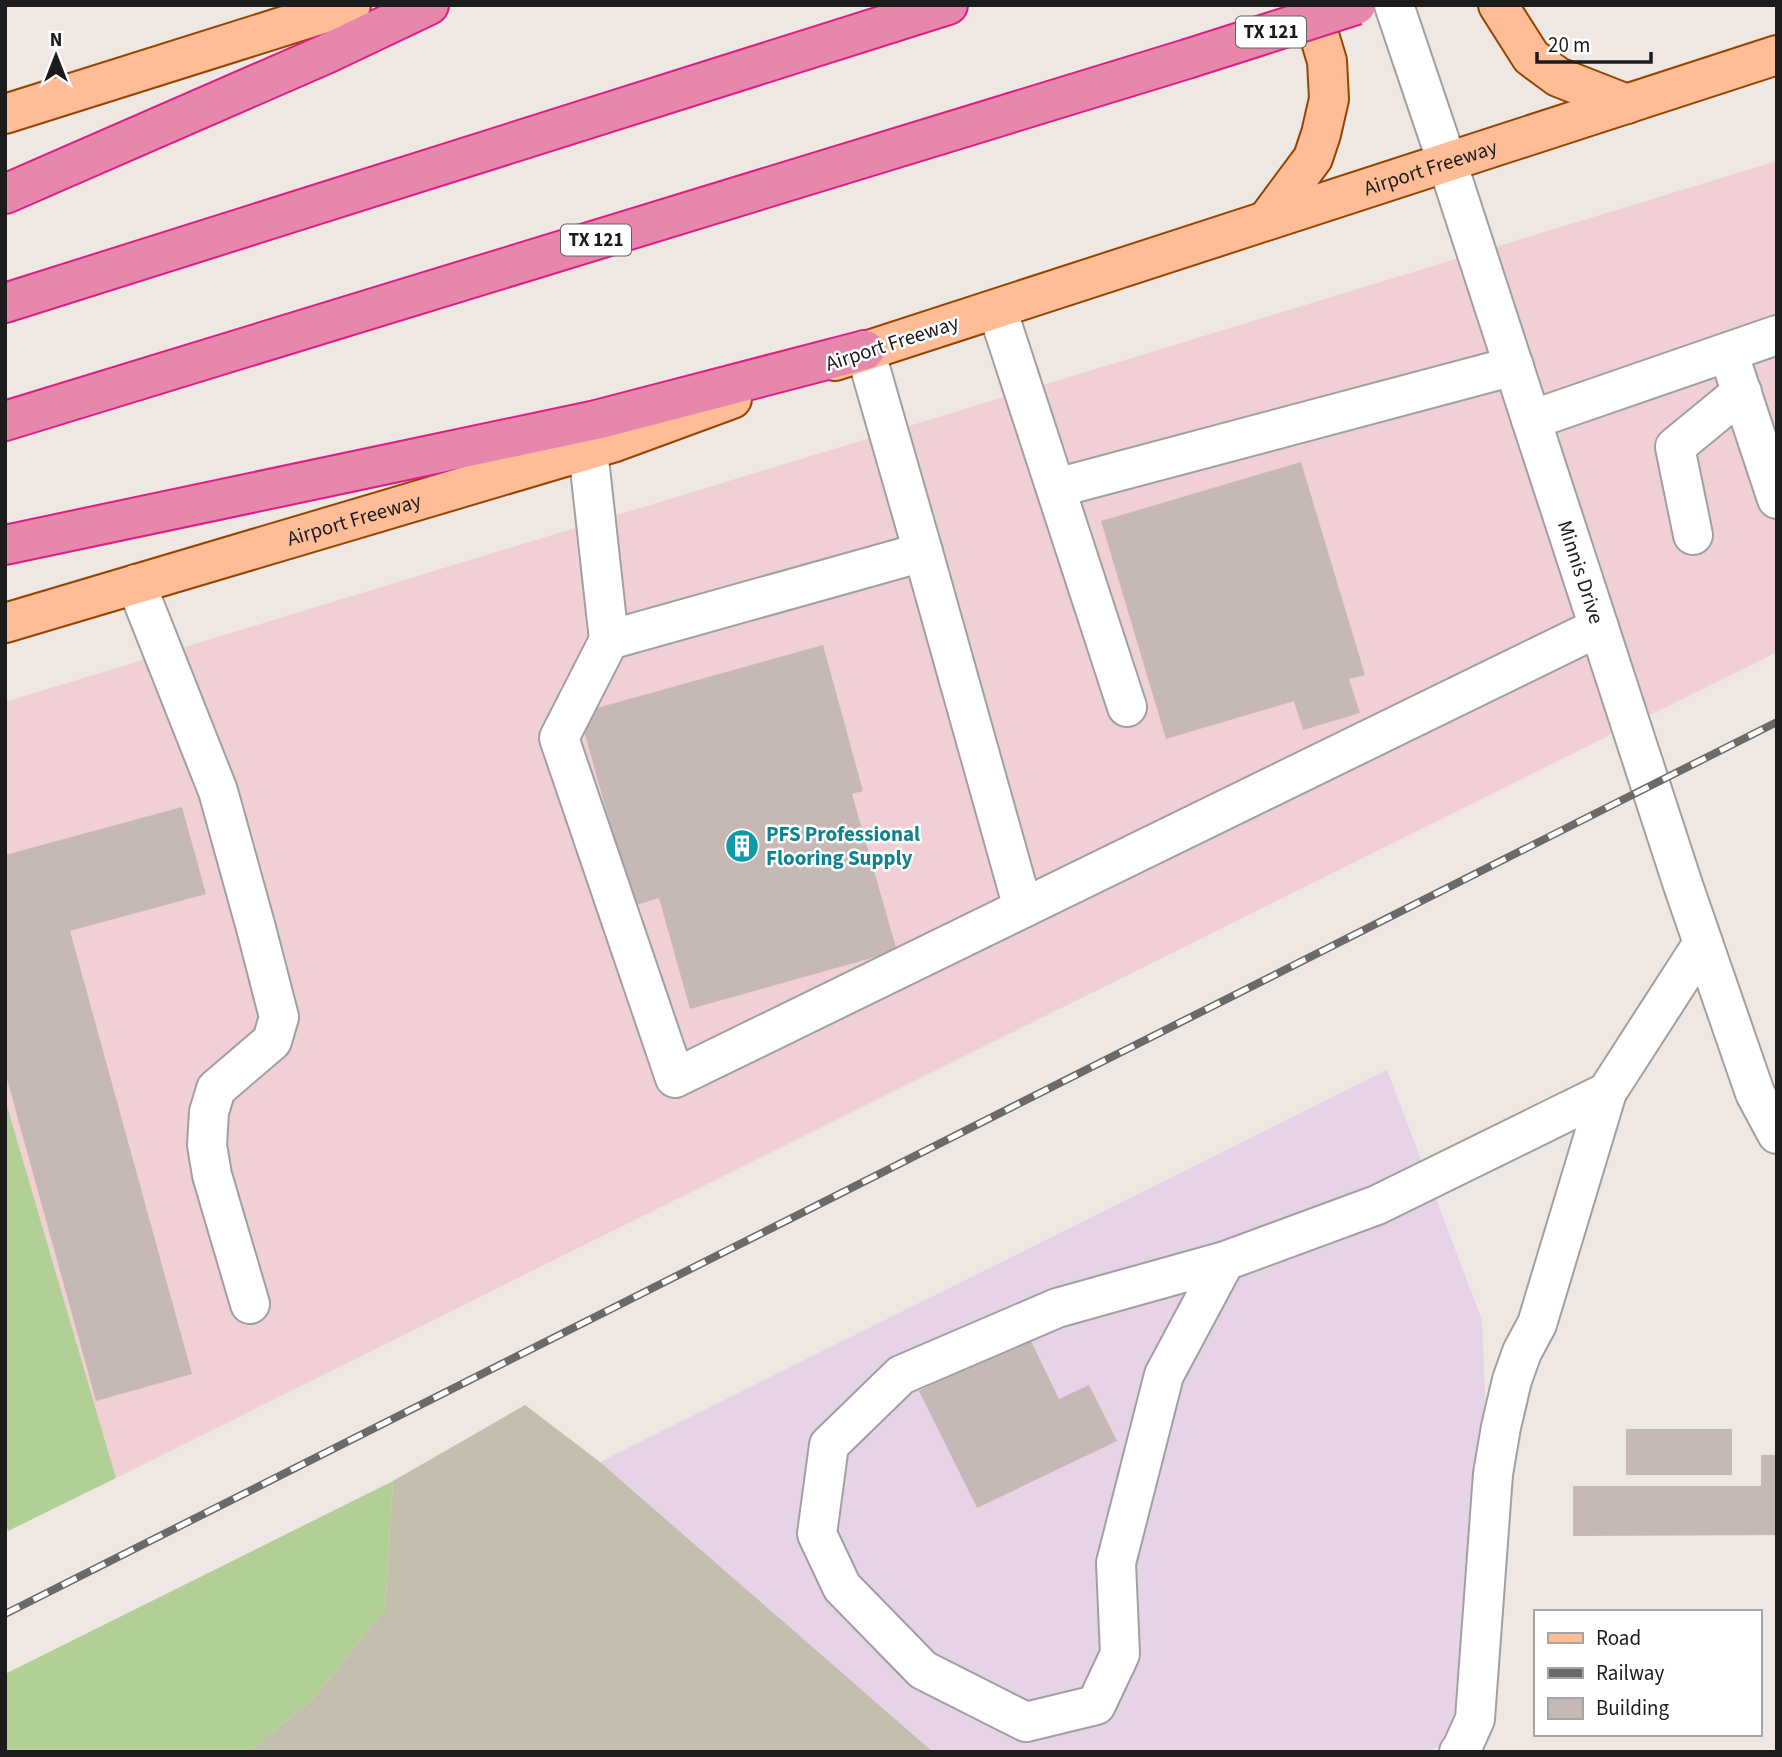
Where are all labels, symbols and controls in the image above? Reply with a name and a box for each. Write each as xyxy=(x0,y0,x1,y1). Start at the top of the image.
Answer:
road number: TX 121 xyxy=(1236,16,1306,48)
north arrow xyxy=(21,21,91,91)
scale bar xyxy=(1537,21,1651,65)
text: N xyxy=(50,27,62,54)
text: 20 m xyxy=(1548,30,1590,60)
street label: Airport Freeway xyxy=(1360,132,1501,203)
road number: TX 121 xyxy=(561,224,631,256)
street label: Airport Freeway xyxy=(821,307,963,379)
street label: Airport Freeway xyxy=(283,485,425,554)
street label: Minnis Drive xyxy=(1550,516,1612,628)
place label: PFS Professional Flooring Supply xyxy=(766,819,920,873)
building icon: PFS Professional Flooring Supply xyxy=(723,827,761,865)
legend xyxy=(1534,1610,1761,1736)
text: Road xyxy=(1596,1623,1641,1653)
text: Railway xyxy=(1596,1658,1664,1688)
text: Building xyxy=(1596,1693,1670,1723)

